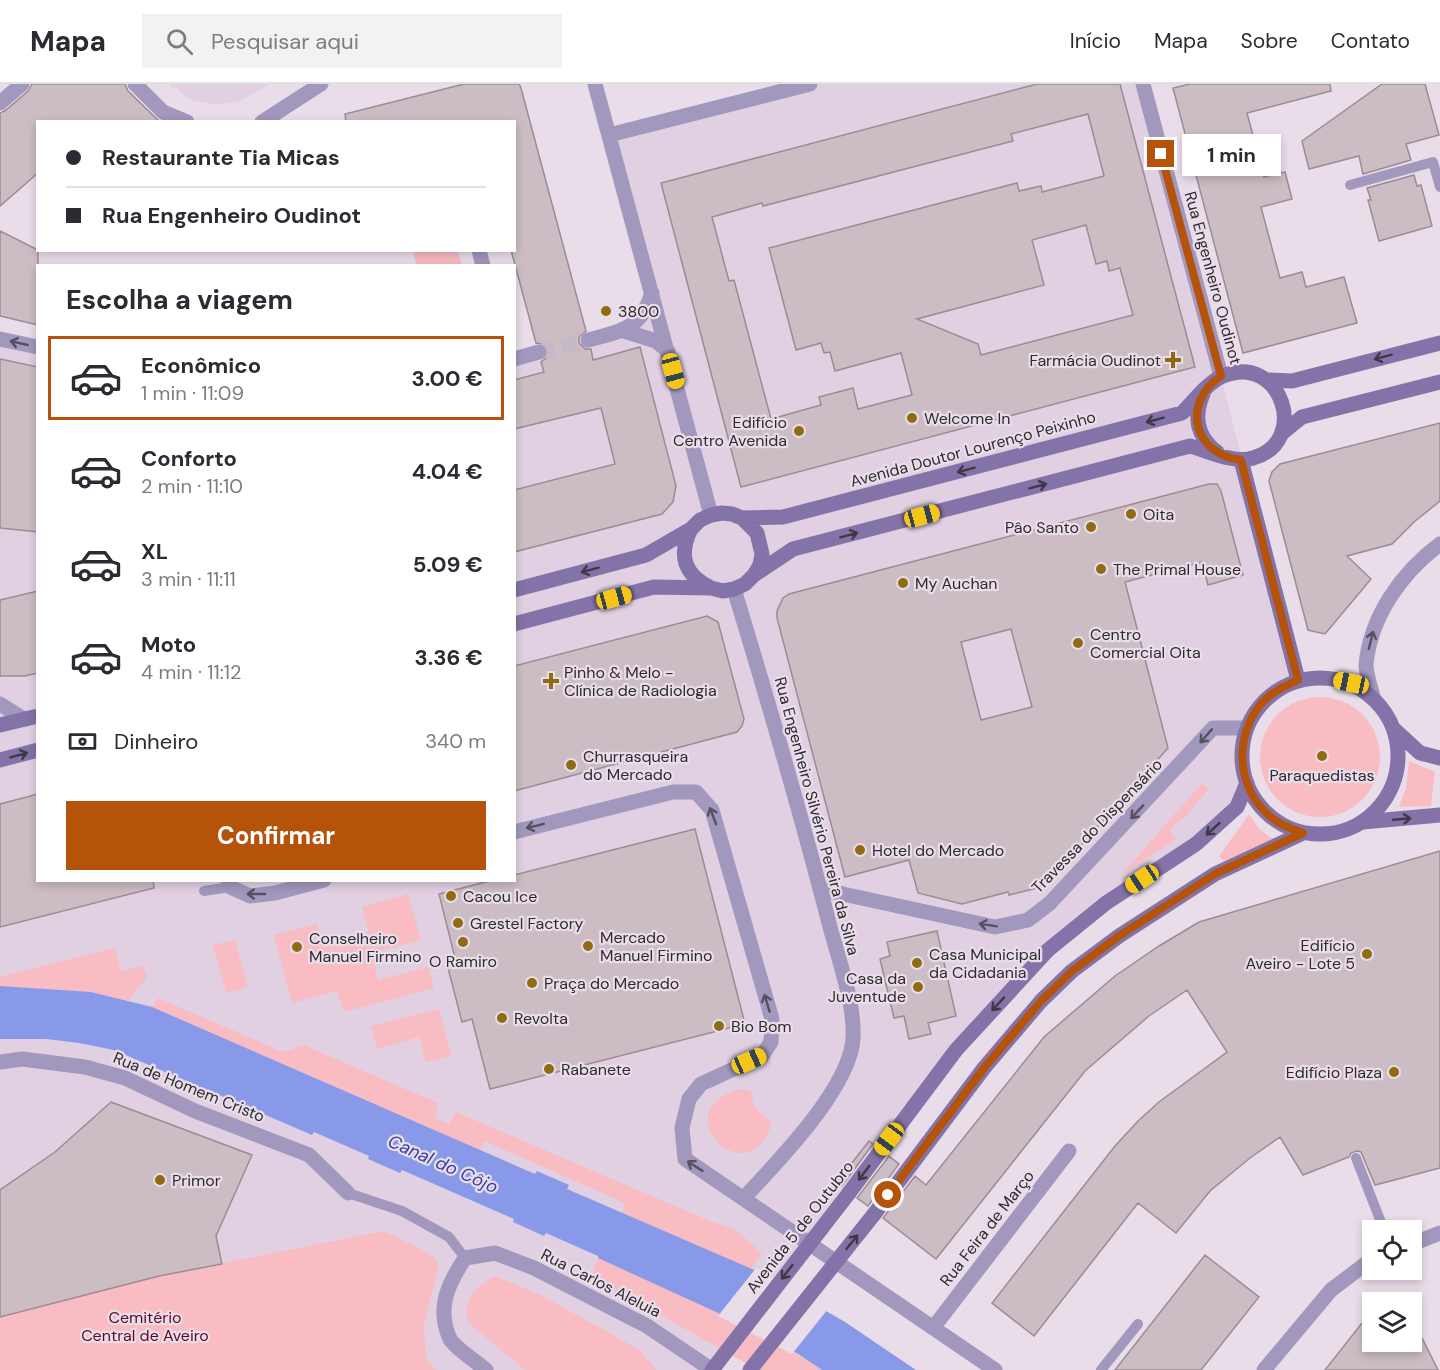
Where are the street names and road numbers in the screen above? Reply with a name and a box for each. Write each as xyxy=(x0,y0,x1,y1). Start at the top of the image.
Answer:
street label: Rua Engenheiro Oudinot xyxy=(1180,189,1246,367)
street label: Avenida Doutor Lourenço Peixinho xyxy=(848,406,1098,492)
street label: Rua Engenheiro Silvério Pereira da Silva xyxy=(770,675,864,957)
street label: Travessa do Dispensário xyxy=(1027,754,1167,898)
street label: Rua de Homem Cristo xyxy=(110,1047,268,1127)
street label: Avenida 5 de Outubro xyxy=(742,1157,858,1297)
street label: Rua Feira de Março xyxy=(935,1166,1039,1290)
street label: Rua Carlos Aleluia xyxy=(538,1244,664,1322)

